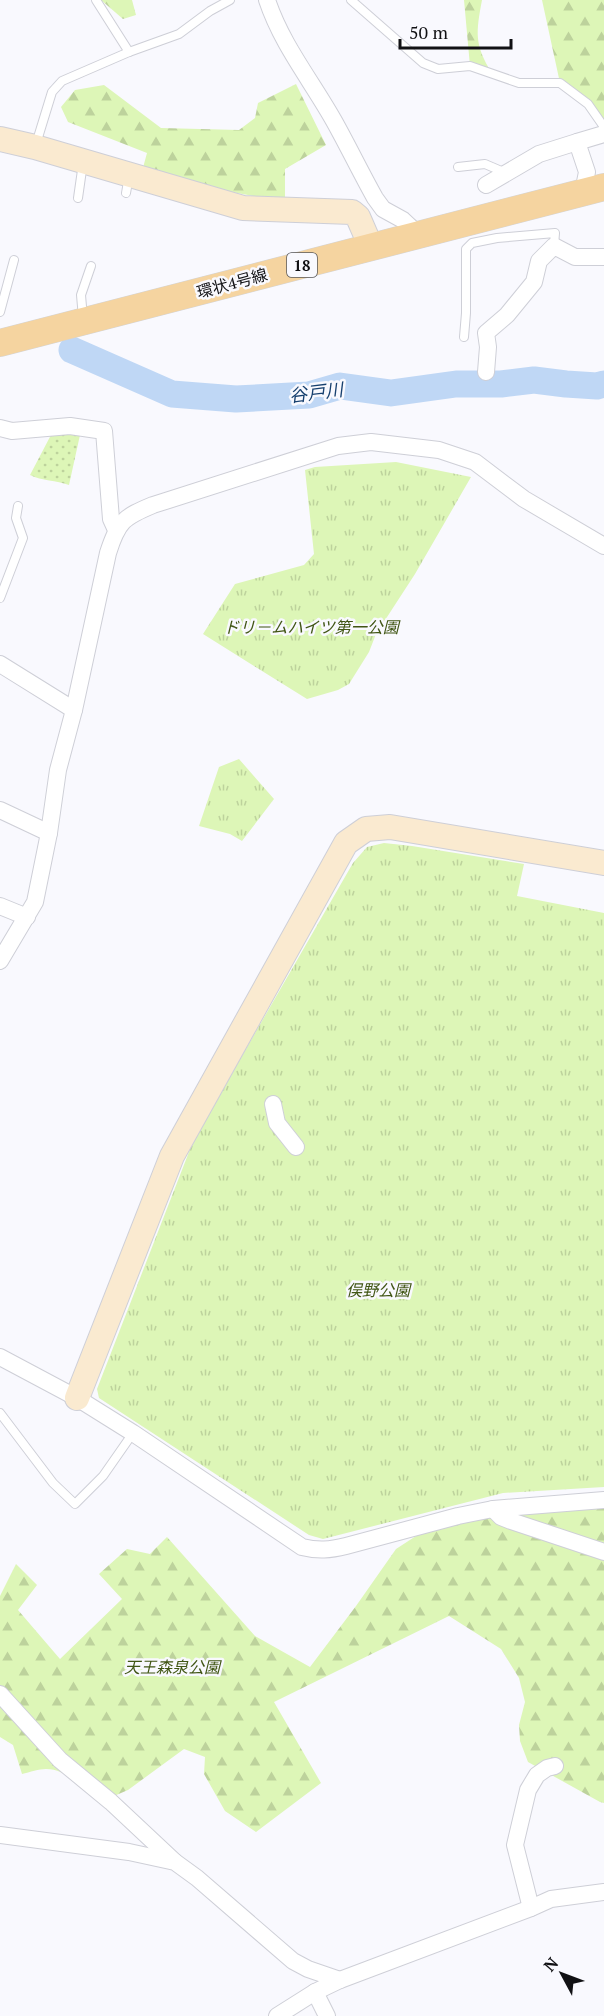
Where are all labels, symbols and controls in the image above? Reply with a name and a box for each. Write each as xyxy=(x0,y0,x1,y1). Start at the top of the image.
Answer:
scale bar xyxy=(400,12,511,50)
text: 50 m xyxy=(409,20,449,44)
road number: 18 xyxy=(287,253,317,277)
street label: 環状4号線 xyxy=(194,263,270,303)
water label: 谷戸川 xyxy=(288,377,346,407)
park label: ドリ－ムハイツ第一公園 xyxy=(223,616,401,638)
park label: 俣野公園 xyxy=(346,1279,412,1301)
park label: 天王森泉公園 xyxy=(124,1656,222,1678)
north arrow xyxy=(532,1944,592,2004)
text: N xyxy=(538,1952,563,1976)

